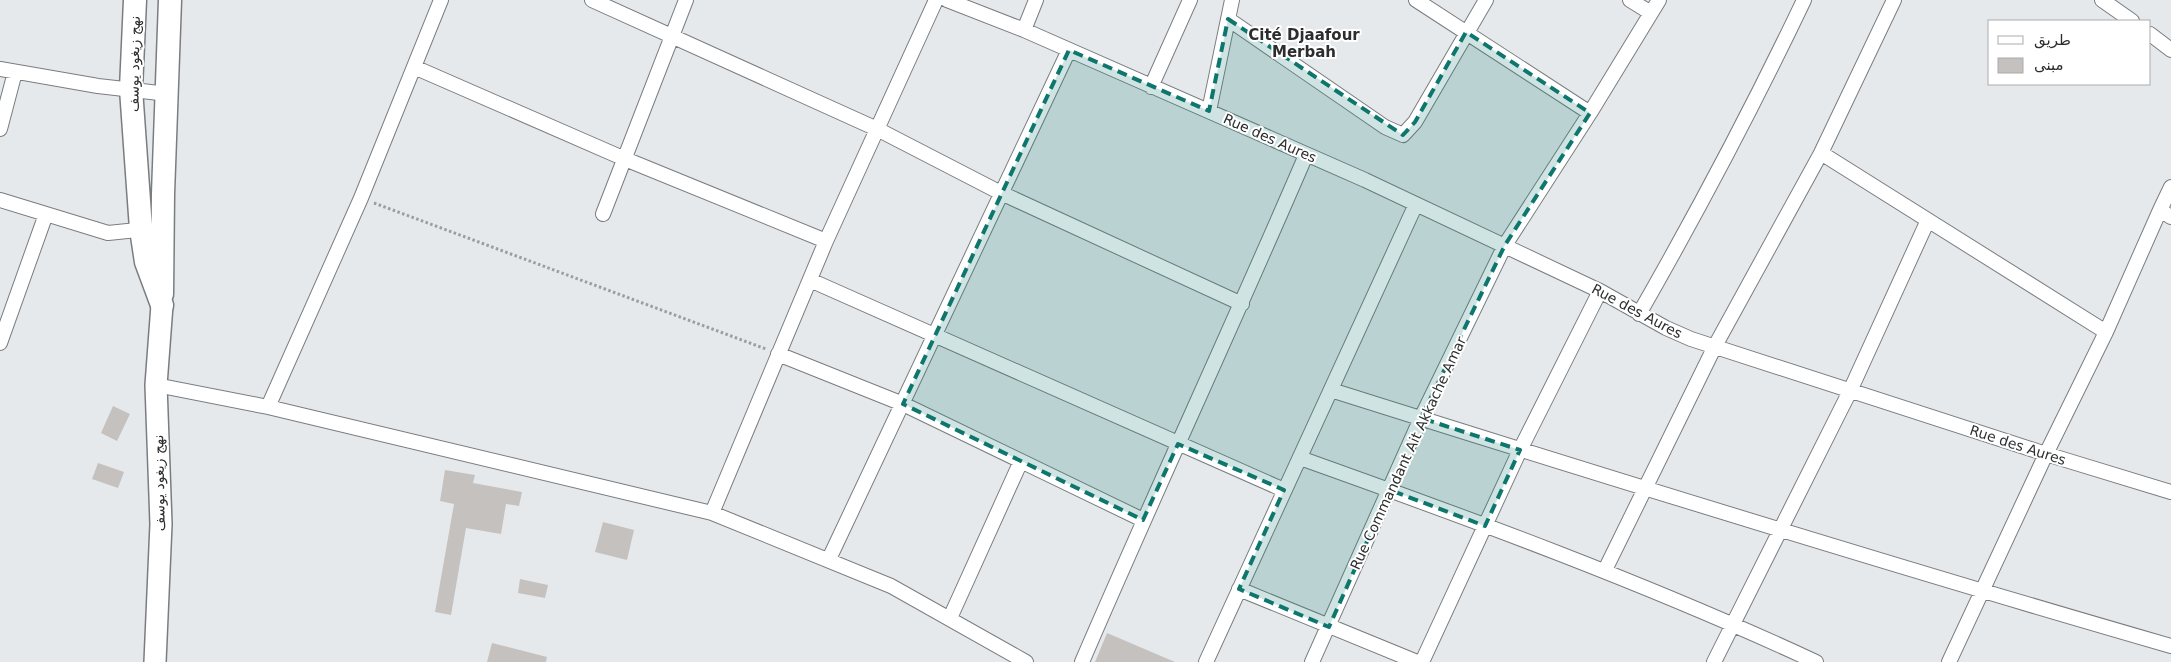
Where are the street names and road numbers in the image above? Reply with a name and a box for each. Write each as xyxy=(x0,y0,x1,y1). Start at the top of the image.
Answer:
street label: نهج زيغود يوسف xyxy=(125,16,144,112)
street label: Rue des Aures xyxy=(1221,110,1319,166)
street label: Rue des Aures xyxy=(1589,280,1685,342)
street label: Rue Commandant Ait Akkache Amar xyxy=(1347,334,1469,572)
street label: Rue des Aures xyxy=(1968,422,2068,468)
street label: نهج زيغود يوسف xyxy=(150,435,169,531)

